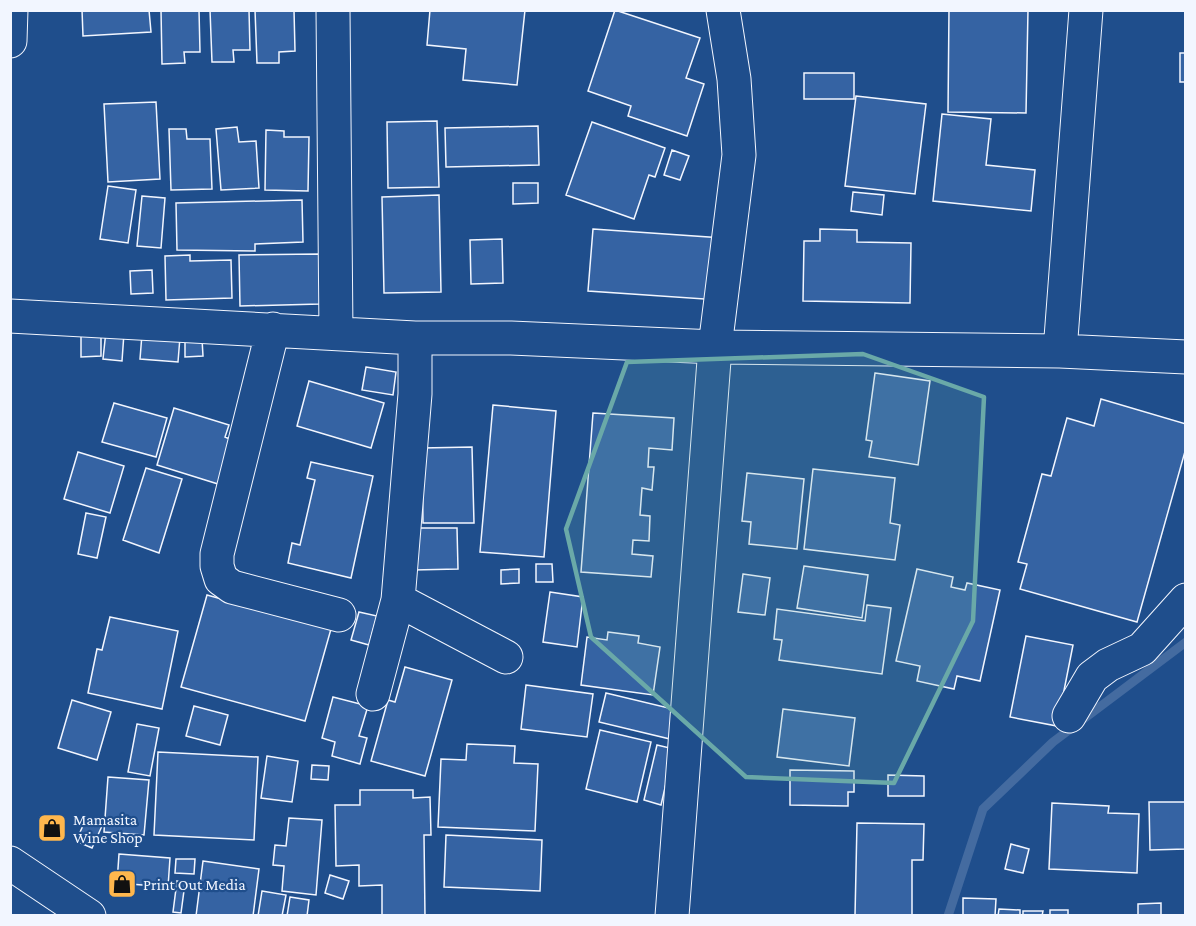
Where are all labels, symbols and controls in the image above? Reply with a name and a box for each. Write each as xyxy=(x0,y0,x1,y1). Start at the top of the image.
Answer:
place label: Mamasita Wine Shop xyxy=(73,811,143,847)
shop icon: Mamasita Wine Shop xyxy=(36,812,68,844)
shop icon: Print Out Media xyxy=(106,868,138,900)
place label: Print Out Media xyxy=(143,876,246,893)

